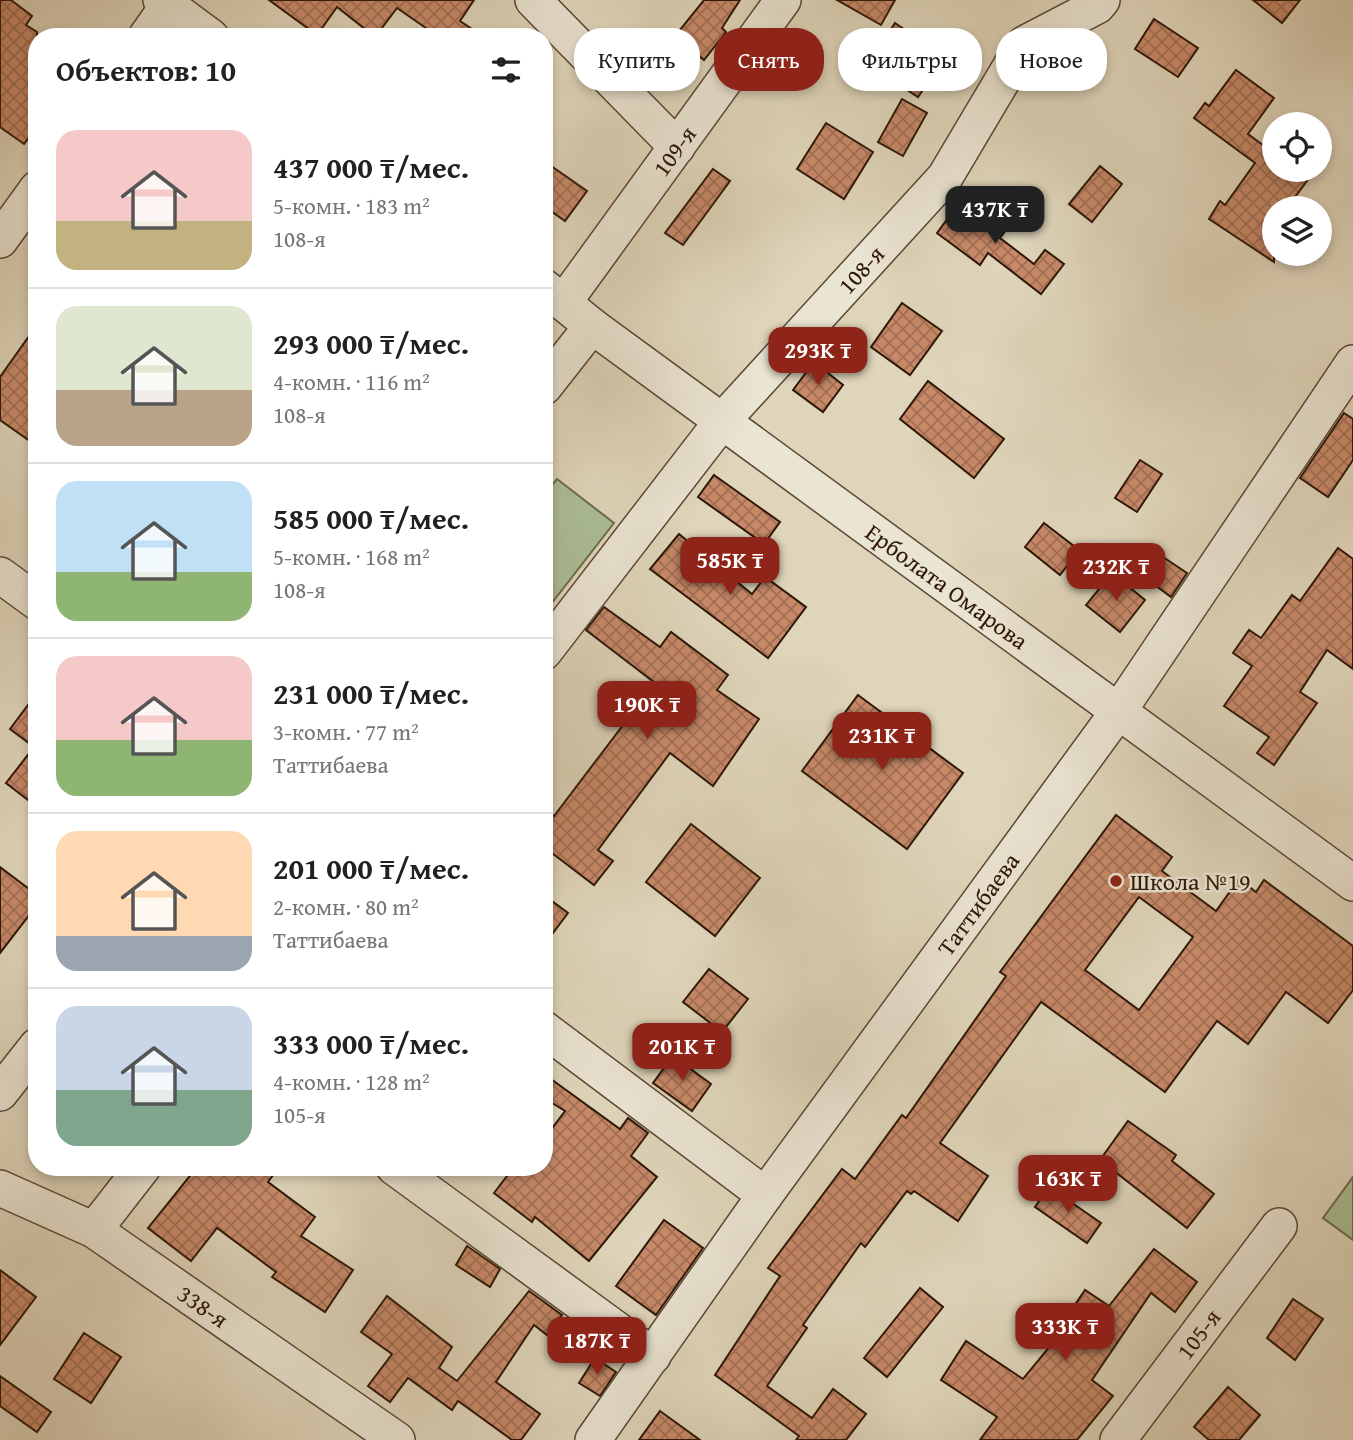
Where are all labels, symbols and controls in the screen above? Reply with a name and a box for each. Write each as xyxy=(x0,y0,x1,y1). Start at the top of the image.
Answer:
chip: Купить xyxy=(574,28,700,91)
chip: Снять xyxy=(714,28,824,91)
chip: Фильтры xyxy=(838,28,982,91)
chip: Новое xyxy=(996,28,1107,91)
text: Объектов: 10 xyxy=(56,48,236,92)
icon: filters xyxy=(487,51,525,89)
map controls xyxy=(1262,112,1332,266)
button: locate xyxy=(1262,112,1332,182)
street label: 109-я xyxy=(643,118,704,183)
text: 437 000 ₸/мес. xyxy=(273,145,469,189)
icon: home xyxy=(112,158,196,242)
pin: 437K ₸ xyxy=(938,187,1052,246)
text: 5-комн. · 183 m² xyxy=(273,189,430,222)
text: 437K ₸ xyxy=(961,192,1029,225)
button: layers xyxy=(1262,196,1332,266)
text: 108-я xyxy=(273,222,326,255)
street label: 108-я xyxy=(829,237,892,302)
text: 293 000 ₸/мес. xyxy=(273,321,469,365)
pin: 293K ₸ xyxy=(761,328,875,387)
text: 293K ₸ xyxy=(784,333,852,366)
icon: home xyxy=(112,334,196,418)
text: 4-комн. · 116 m² xyxy=(273,365,430,398)
text: 108-я xyxy=(273,398,326,431)
text: 585 000 ₸/мес. xyxy=(273,496,469,540)
icon: home xyxy=(112,509,196,593)
street label: Ерболата Омарова xyxy=(859,515,1036,658)
pin: 585K ₸ xyxy=(673,538,787,597)
text: 5-комн. · 168 m² xyxy=(273,540,430,573)
text: 585K ₸ xyxy=(696,543,764,576)
pin: 232K ₸ xyxy=(1059,544,1173,603)
text: 232K ₸ xyxy=(1082,549,1150,582)
text: 108-я xyxy=(273,573,326,606)
text: 231 000 ₸/мес. xyxy=(273,671,469,715)
pin: 190K ₸ xyxy=(590,682,704,741)
icon: home xyxy=(112,684,196,768)
text: 190K ₸ xyxy=(613,687,681,720)
pin: 231K ₸ xyxy=(825,712,939,772)
text: 3-комн. · 77 m² xyxy=(273,715,419,748)
text: 231K ₸ xyxy=(848,718,916,751)
text: Таттибаева xyxy=(273,748,388,781)
street label: Таттибаева xyxy=(928,844,1028,963)
text: 201 000 ₸/мес. xyxy=(273,846,469,890)
icon: home xyxy=(112,859,196,943)
place label: Школа №19 xyxy=(1130,864,1251,899)
marker: Школа №19 xyxy=(1108,873,1124,889)
text: 2-комн. · 80 m² xyxy=(273,890,419,923)
text: Таттибаева xyxy=(273,923,388,956)
text: 333 000 ₸/мес. xyxy=(273,1021,469,1065)
pin: 201K ₸ xyxy=(625,1024,739,1083)
text: 201K ₸ xyxy=(648,1029,716,1062)
icon: home xyxy=(112,1034,196,1118)
text: 4-комн. · 128 m² xyxy=(273,1065,430,1098)
text: 105-я xyxy=(273,1098,326,1131)
pin: 163K ₸ xyxy=(1011,1156,1125,1215)
text: 163K ₸ xyxy=(1034,1161,1102,1194)
street label: 338-я xyxy=(171,1276,236,1336)
street label: 105-я xyxy=(1167,1301,1229,1366)
pin: 333K ₸ xyxy=(1008,1304,1122,1363)
text: 333K ₸ xyxy=(1031,1309,1099,1342)
pin: 187K ₸ xyxy=(540,1318,654,1377)
text: 187K ₸ xyxy=(563,1323,631,1356)

